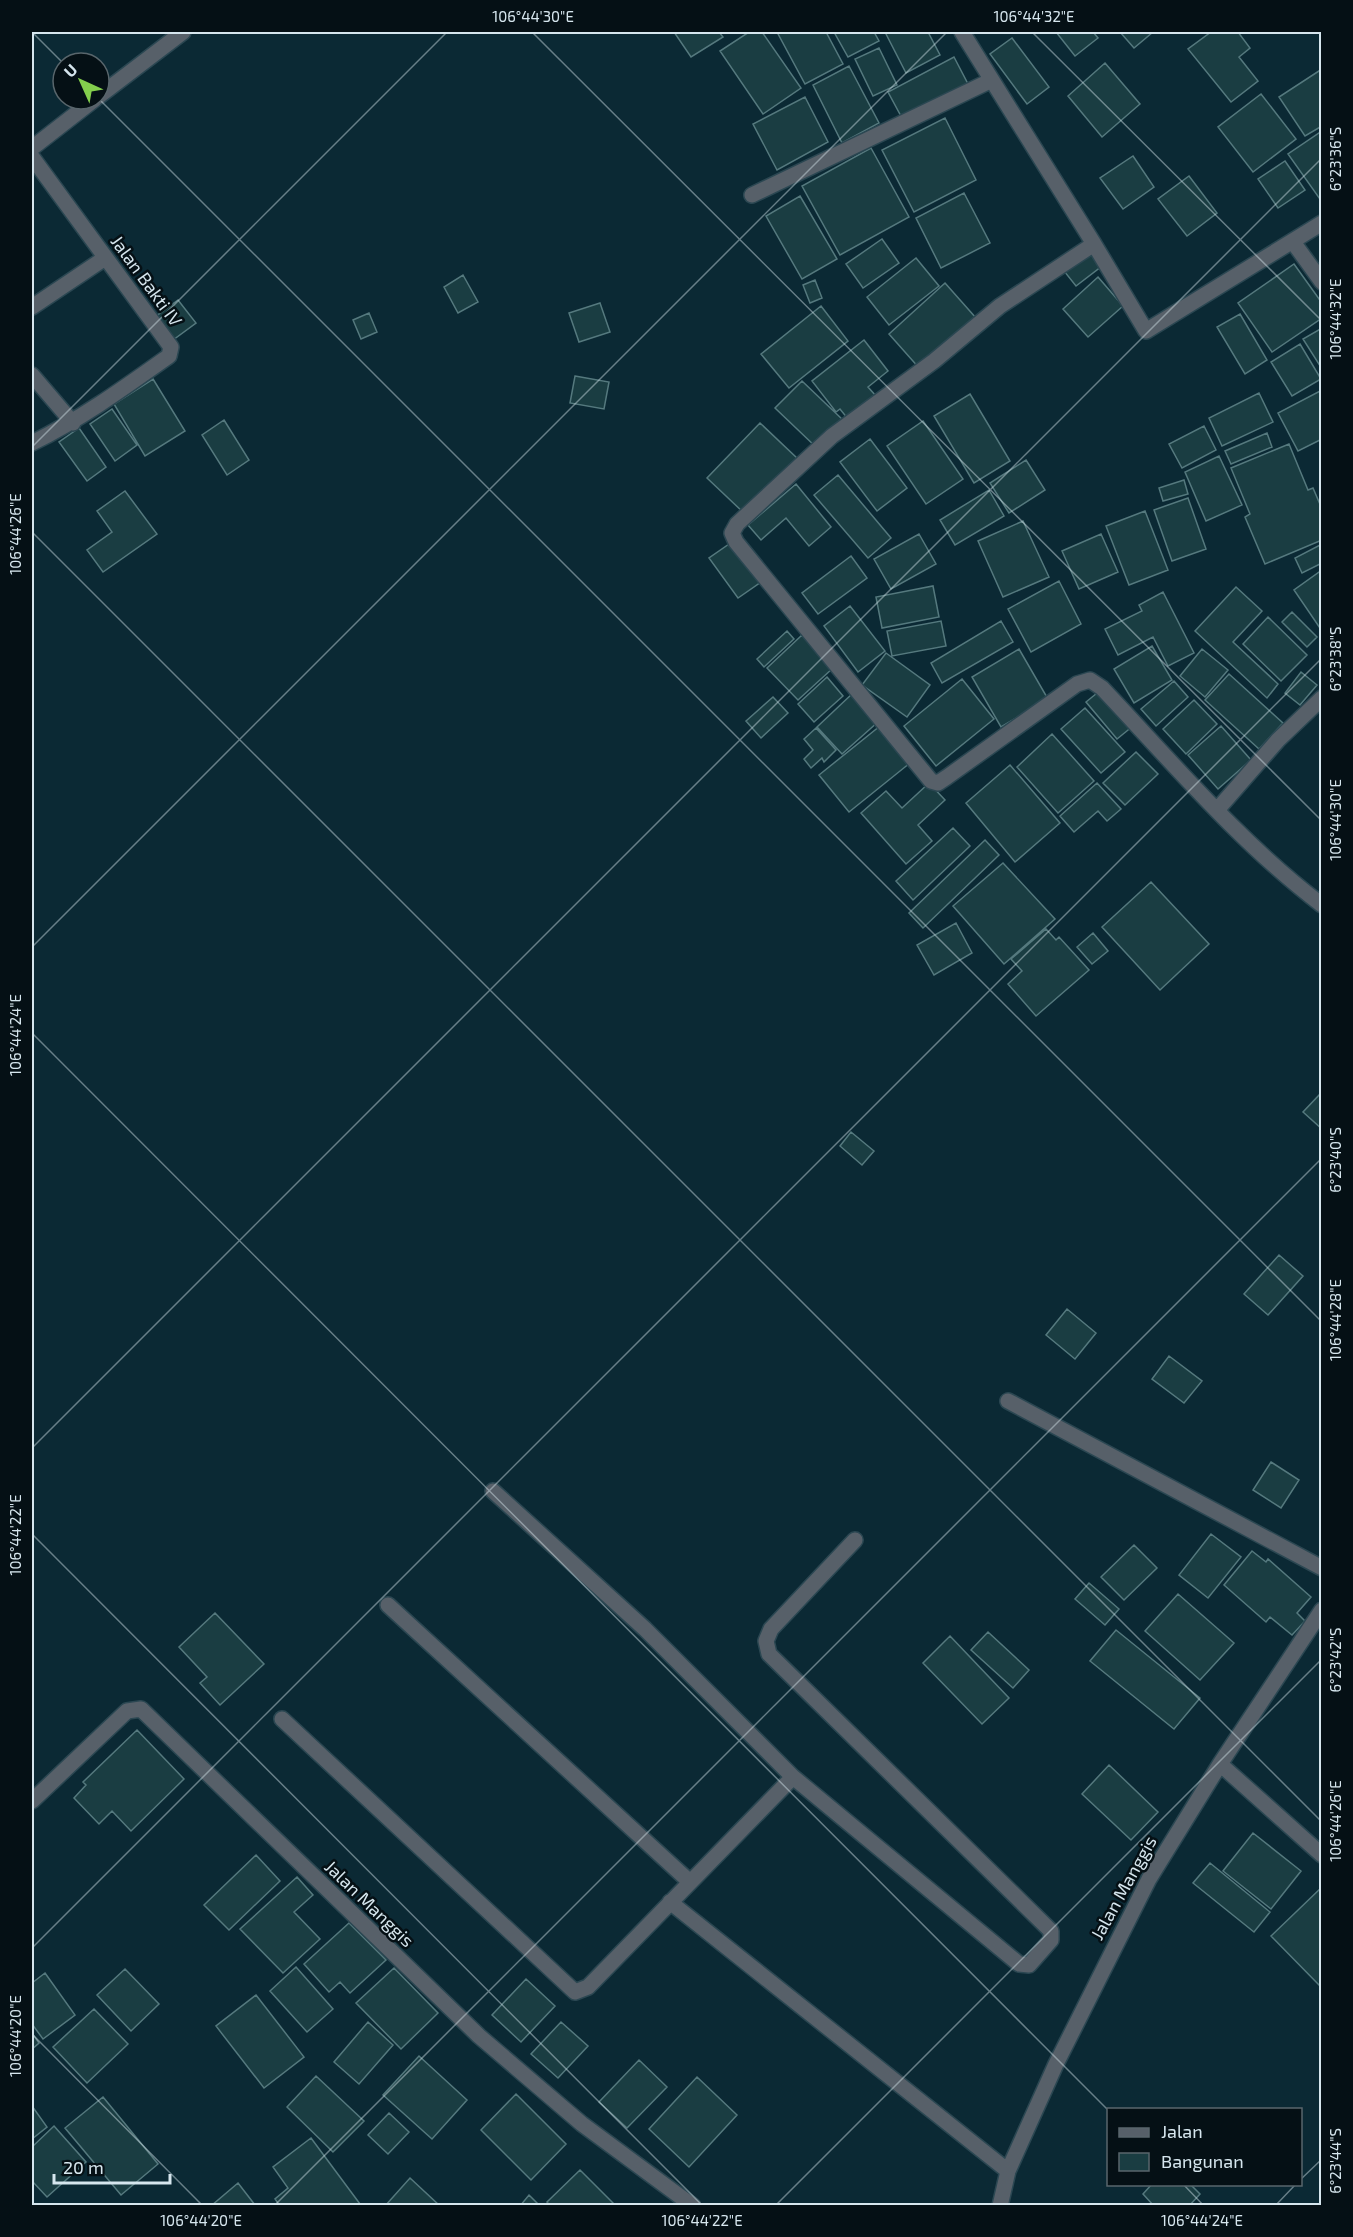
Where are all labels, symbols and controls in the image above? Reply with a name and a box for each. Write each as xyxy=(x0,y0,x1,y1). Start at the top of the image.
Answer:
text: 106°44'30"E xyxy=(492,7,574,25)
text: 106°44'32"E xyxy=(993,7,1075,25)
north arrow xyxy=(51,51,111,111)
text: U xyxy=(59,59,81,81)
text: 6°23'36"S xyxy=(1326,127,1344,191)
street label: Jalan Bakti IV xyxy=(106,231,187,330)
text: 106°44'32"E xyxy=(1326,278,1344,360)
text: 106°44'26"E xyxy=(6,493,24,575)
text: 6°23'38"S xyxy=(1326,626,1344,692)
text: 106°44'30"E xyxy=(1326,779,1344,861)
text: 106°44'24"E xyxy=(6,994,24,1076)
text: 6°23'40"S xyxy=(1326,1127,1344,1193)
text: 106°44'28"E xyxy=(1326,1279,1344,1361)
text: 106°44'22"E xyxy=(6,1494,24,1576)
text: 6°23'42"S xyxy=(1326,1628,1344,1693)
text: 106°44'26"E xyxy=(1326,1780,1344,1862)
street label: Jalan Manggis xyxy=(1086,1832,1161,1943)
street label: Jalan Manggis xyxy=(321,1855,419,1951)
text: 106°44'20"E xyxy=(6,1995,24,2077)
legend xyxy=(1107,2108,1302,2186)
text: Jalan xyxy=(1161,2120,1203,2142)
text: 6°23'44"S xyxy=(1326,2128,1344,2194)
scale bar xyxy=(54,2147,170,2185)
text: Bangunan xyxy=(1161,2150,1244,2172)
text: 20 m xyxy=(63,2156,104,2178)
text: 106°44'20"E xyxy=(160,2211,242,2229)
text: 106°44'22"E xyxy=(661,2211,743,2229)
text: 106°44'24"E xyxy=(1161,2211,1243,2229)

